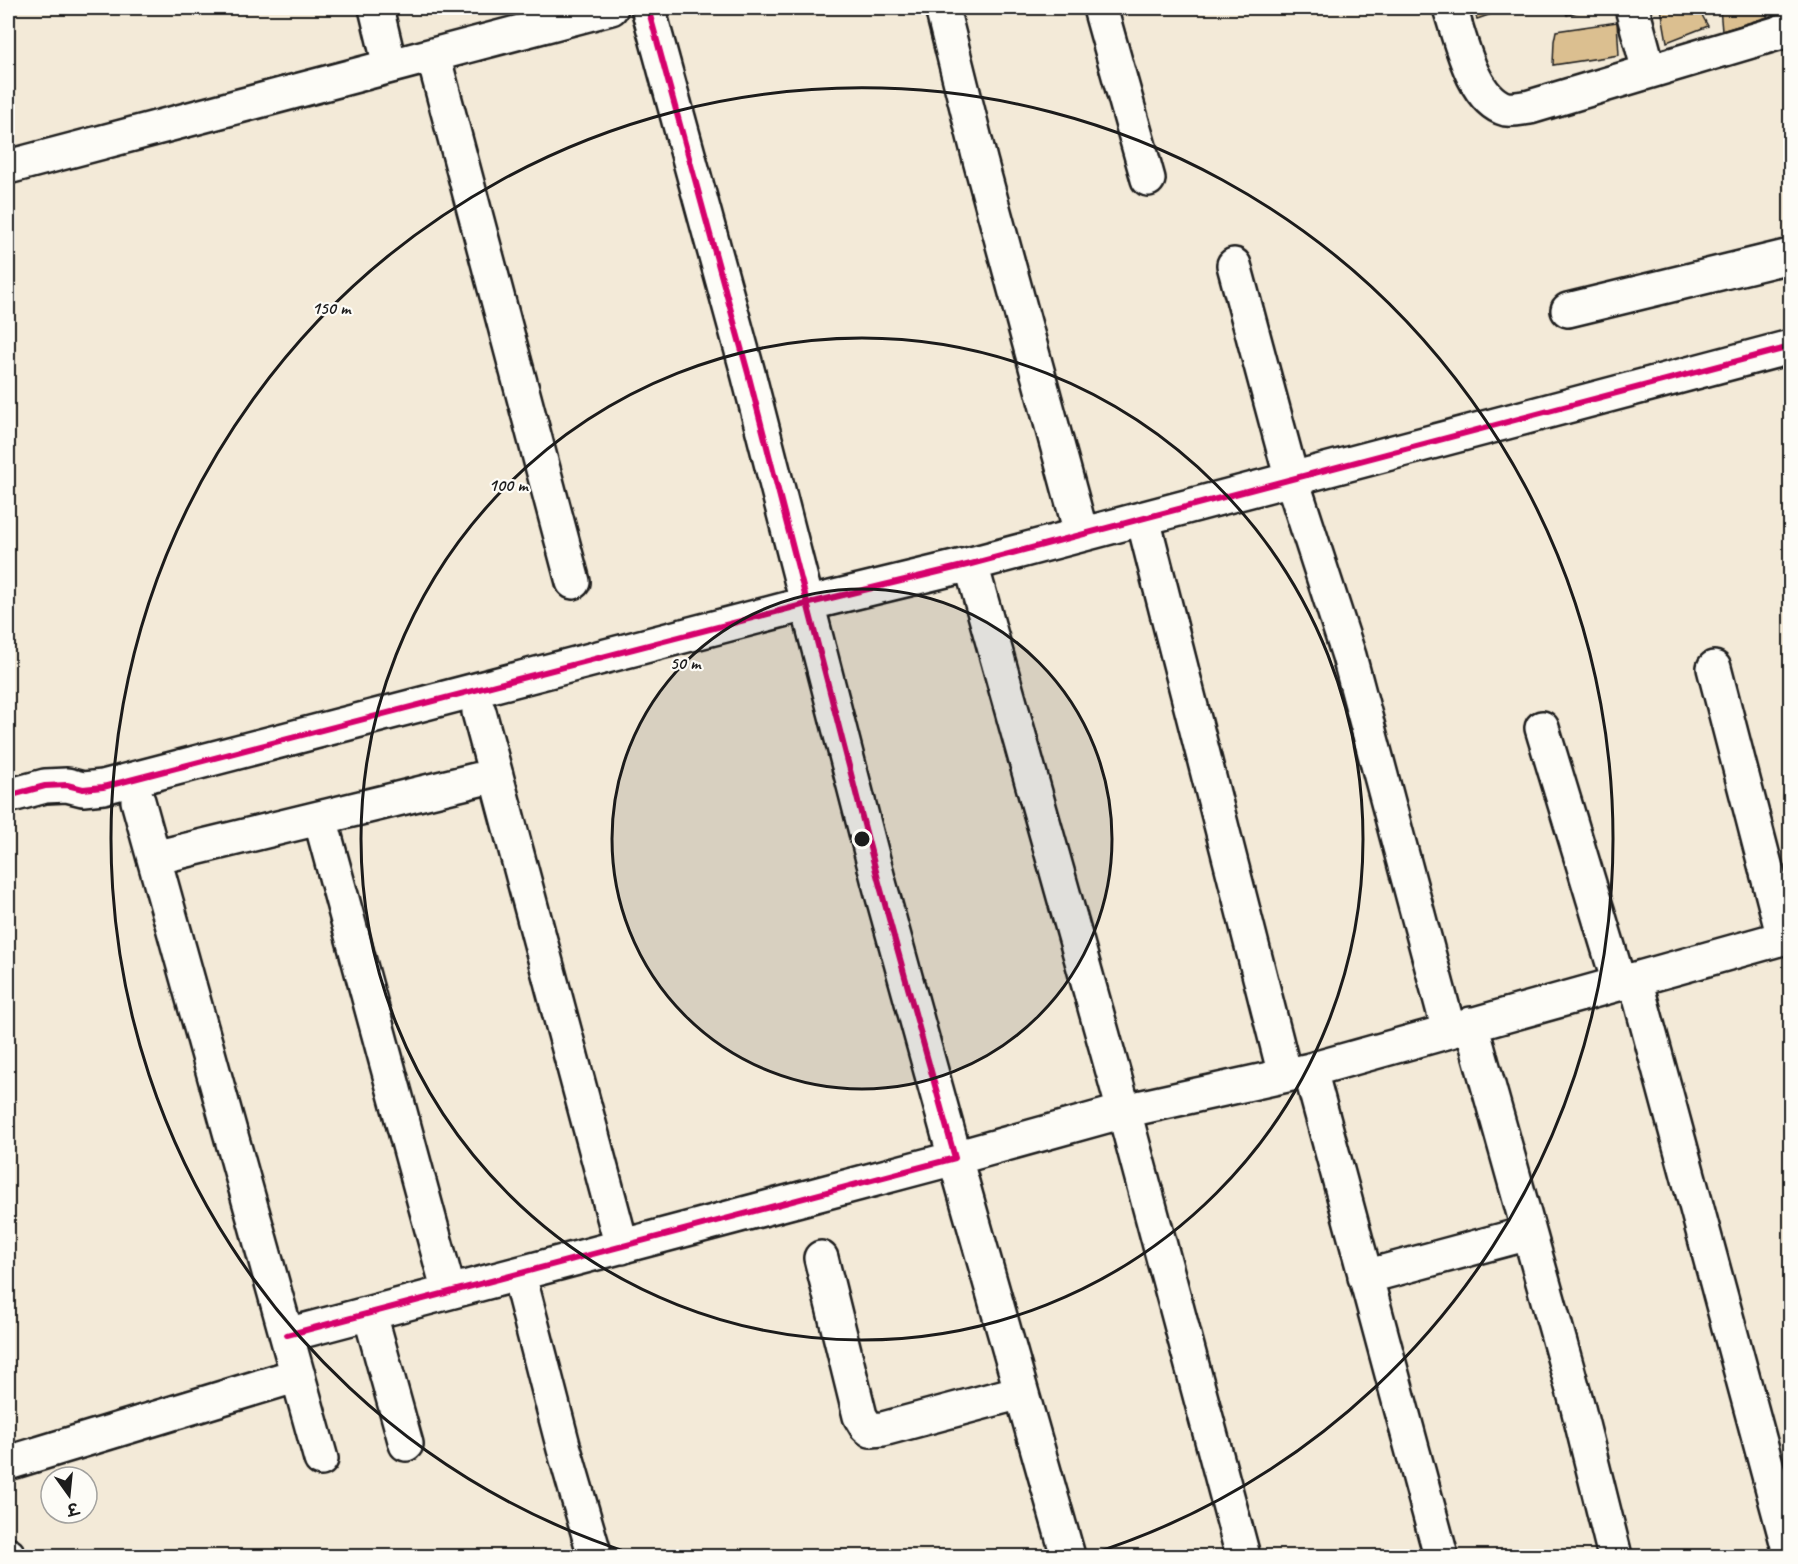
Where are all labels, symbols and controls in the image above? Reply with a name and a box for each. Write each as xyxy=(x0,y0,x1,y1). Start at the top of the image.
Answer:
text: 150 m xyxy=(312,297,352,319)
text: 100 m xyxy=(489,474,529,496)
text: 50 m xyxy=(670,652,702,674)
centre of rings xyxy=(852,829,872,849)
north arrow xyxy=(39,1465,99,1525)
text: उ xyxy=(64,1497,82,1520)

